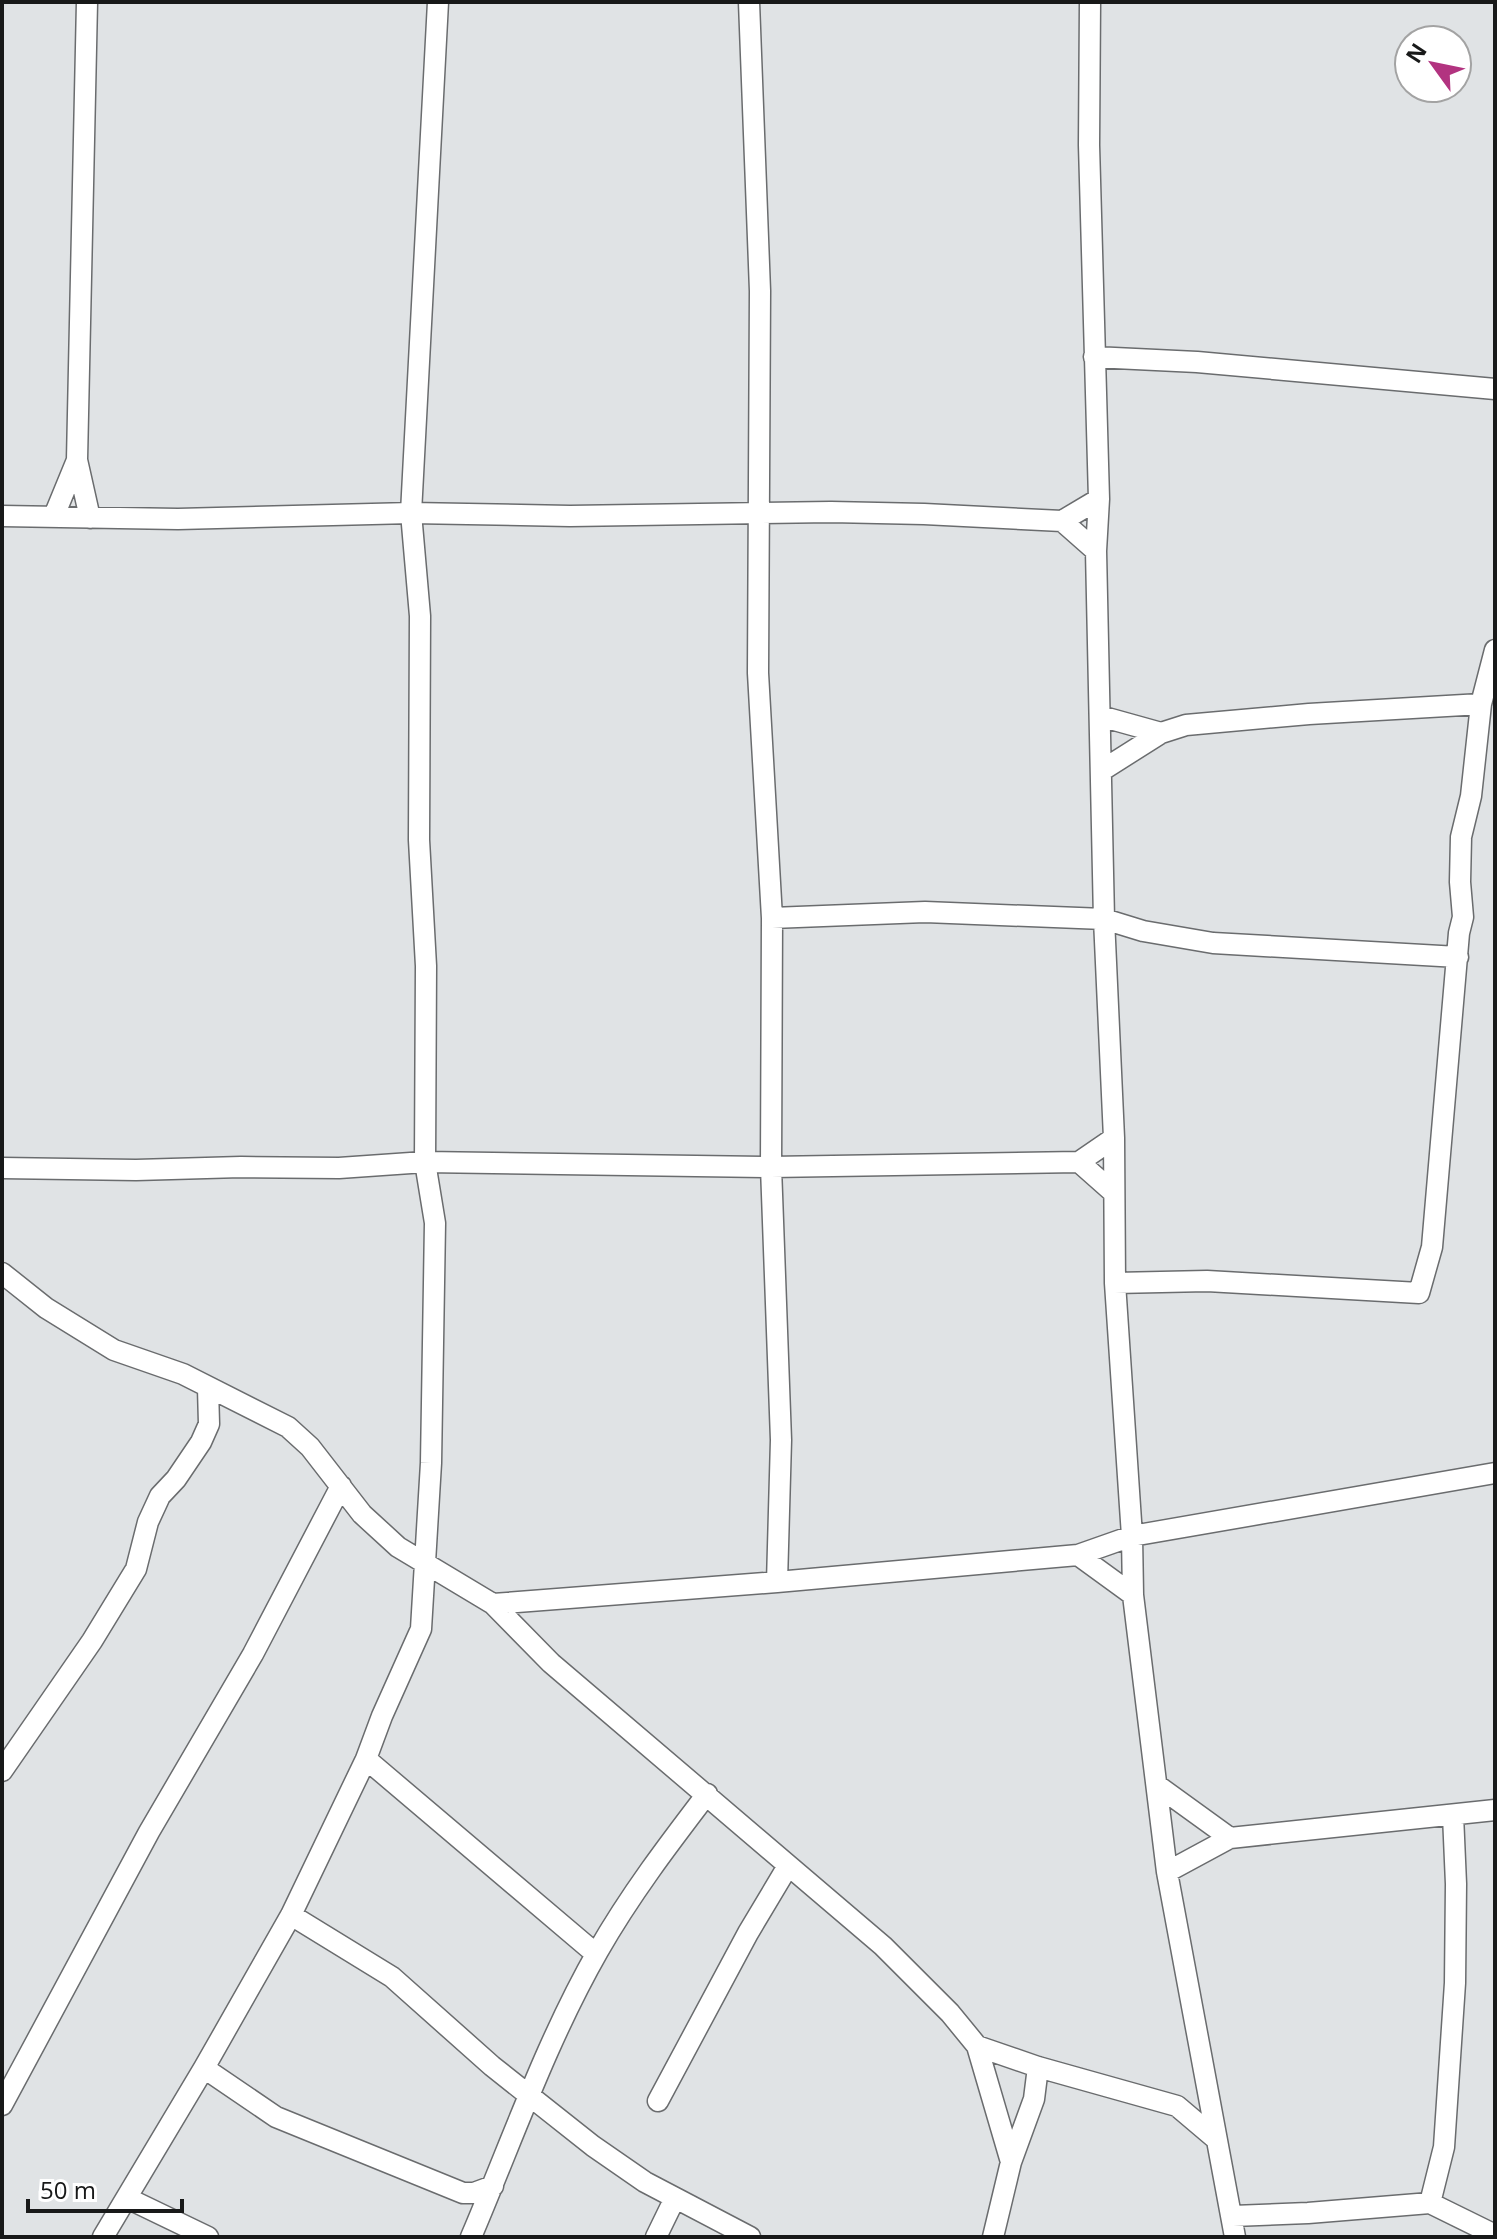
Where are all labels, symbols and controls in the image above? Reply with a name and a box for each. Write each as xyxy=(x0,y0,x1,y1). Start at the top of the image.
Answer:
north arrow xyxy=(1393,24,1473,104)
text: N xyxy=(1398,37,1433,68)
scale bar xyxy=(28,2163,182,2213)
text: 50 m xyxy=(40,2173,96,2206)

